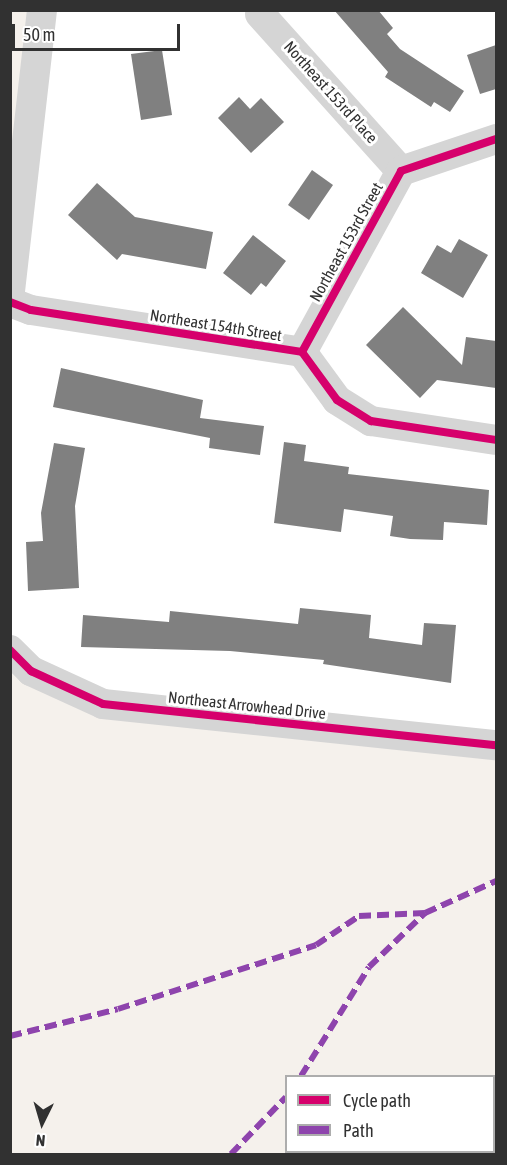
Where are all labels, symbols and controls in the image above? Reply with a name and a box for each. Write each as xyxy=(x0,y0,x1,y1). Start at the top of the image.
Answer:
scale bar xyxy=(15,12,183,50)
text: 50 m xyxy=(23,24,55,45)
street label: Northeast 153rd Place xyxy=(280,37,382,147)
street label: Northeast 153rd Street xyxy=(305,179,387,305)
street label: Northeast 154th Street xyxy=(149,305,283,345)
street label: Northeast Arrowhead Drive xyxy=(167,687,327,723)
legend xyxy=(285,1075,495,1153)
text: Cycle path xyxy=(343,1090,411,1111)
north arrow xyxy=(12,1093,72,1153)
text: Path xyxy=(343,1120,374,1141)
text: N xyxy=(35,1132,46,1150)

